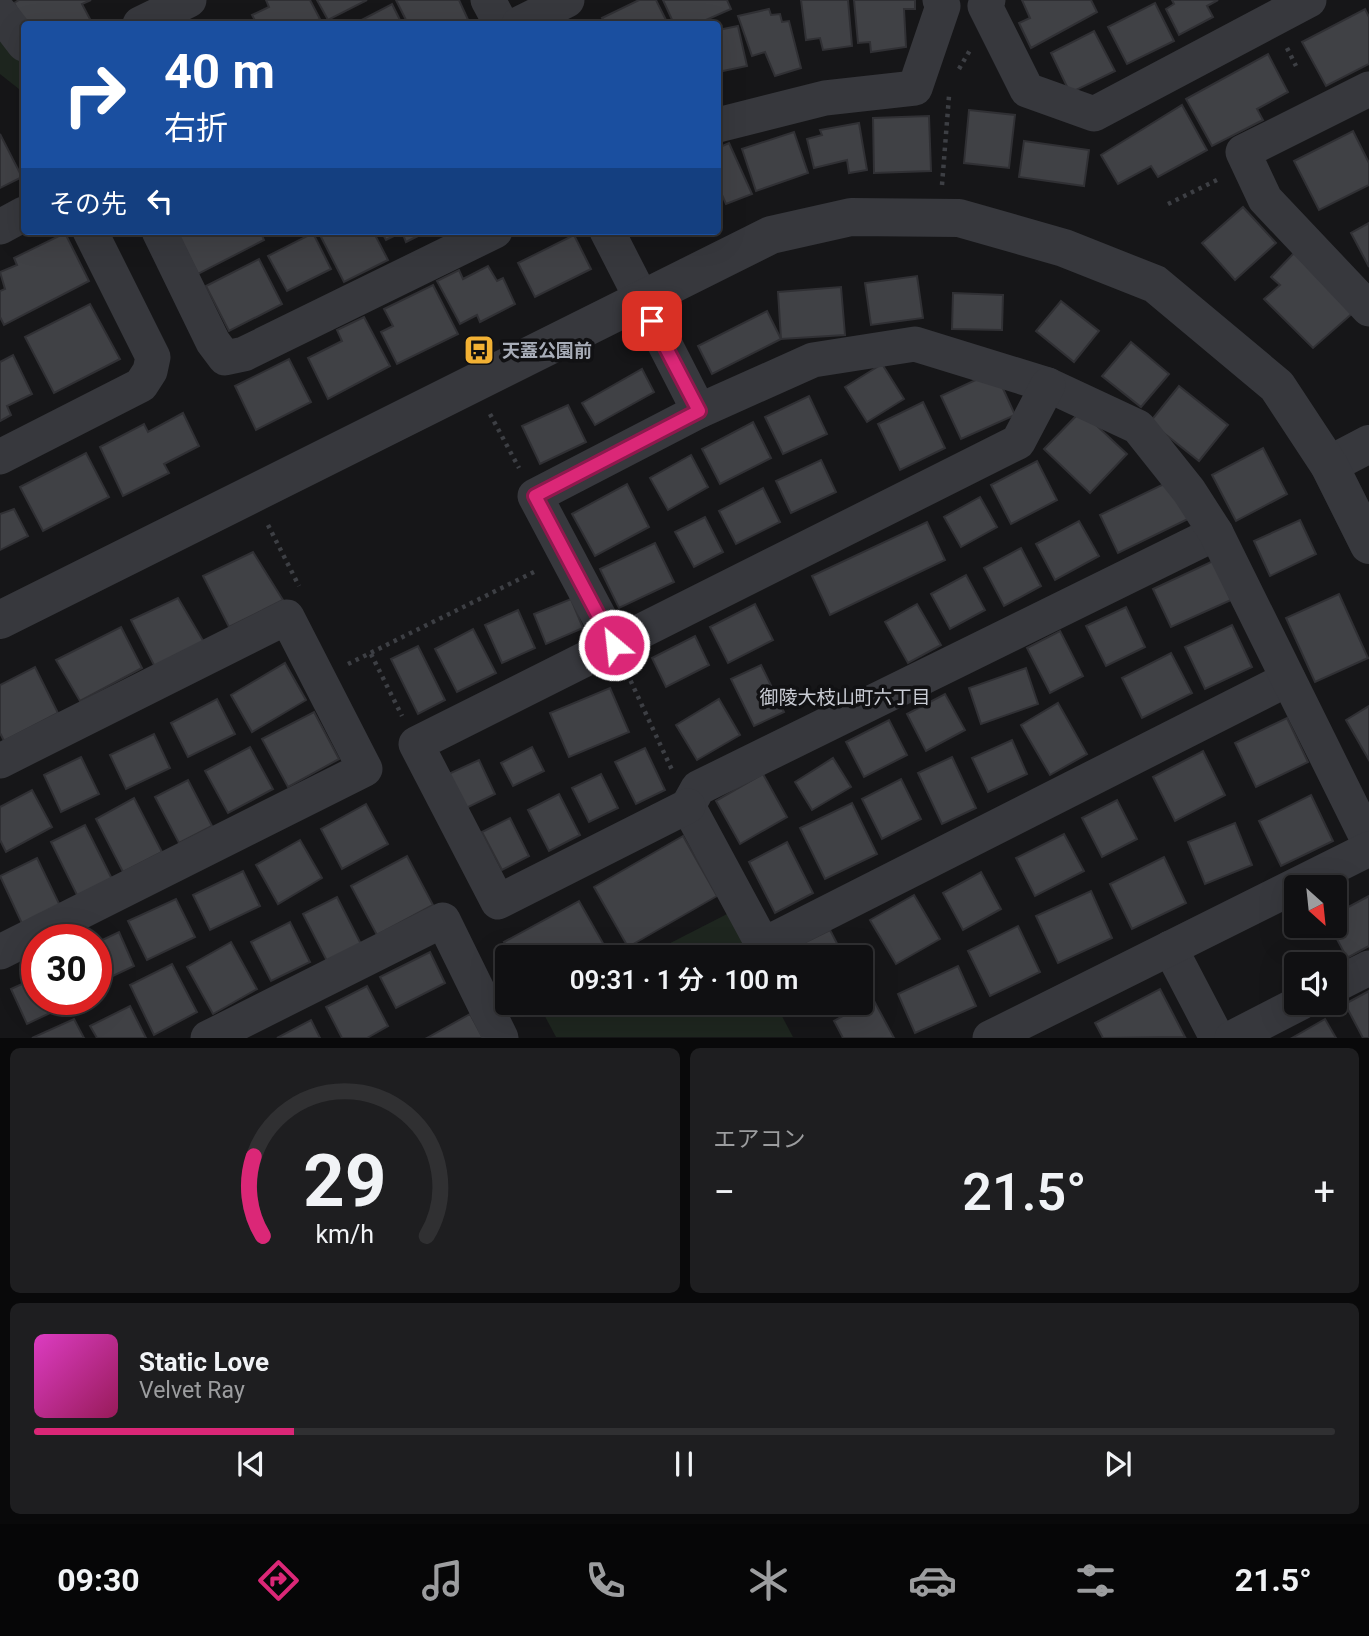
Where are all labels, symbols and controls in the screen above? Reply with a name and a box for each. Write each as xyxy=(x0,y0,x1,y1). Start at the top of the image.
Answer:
text: 40 m xyxy=(164,43,275,100)
icon: right xyxy=(49,49,140,140)
text: 右折 xyxy=(164,109,228,147)
icon: left xyxy=(141,182,179,220)
text: その先 xyxy=(49,189,127,219)
pin xyxy=(622,291,682,351)
icon: arrive xyxy=(633,302,671,340)
bus stop icon: 天蓋公園前 xyxy=(462,333,496,367)
place label: 天蓋公園前 xyxy=(502,340,592,361)
position arrow xyxy=(577,608,651,682)
district label: 御陵大枝山町六丁目 xyxy=(759,686,931,709)
north arrow xyxy=(1284,875,1348,938)
map controls xyxy=(1284,875,1347,1015)
speed limit sign: 30 xyxy=(21,924,112,1015)
button: sound xyxy=(1284,952,1347,1015)
text: 09:31 · 1 分 · 100 m xyxy=(570,965,798,995)
text: エアコン xyxy=(714,1126,806,1153)
text: 29 xyxy=(303,1139,387,1225)
text: 21.5° xyxy=(962,1162,1086,1223)
text: − xyxy=(714,1170,735,1214)
text: + xyxy=(1313,1170,1335,1214)
text: km/h xyxy=(315,1220,374,1249)
text: Static Love xyxy=(139,1347,269,1377)
text: Velvet Ray xyxy=(139,1377,245,1404)
icon: previous xyxy=(232,1445,270,1483)
icon: pause xyxy=(665,1445,703,1483)
icon: next xyxy=(1099,1445,1137,1483)
icon: directions xyxy=(254,1556,303,1605)
icon: music xyxy=(418,1556,467,1605)
icon: phone xyxy=(581,1556,630,1605)
icon: climate xyxy=(744,1556,793,1605)
icon: car xyxy=(908,1556,957,1605)
icon: filters xyxy=(1071,1556,1120,1605)
text: 09:30 xyxy=(57,1561,140,1599)
text: 21.5° xyxy=(1235,1561,1312,1599)

